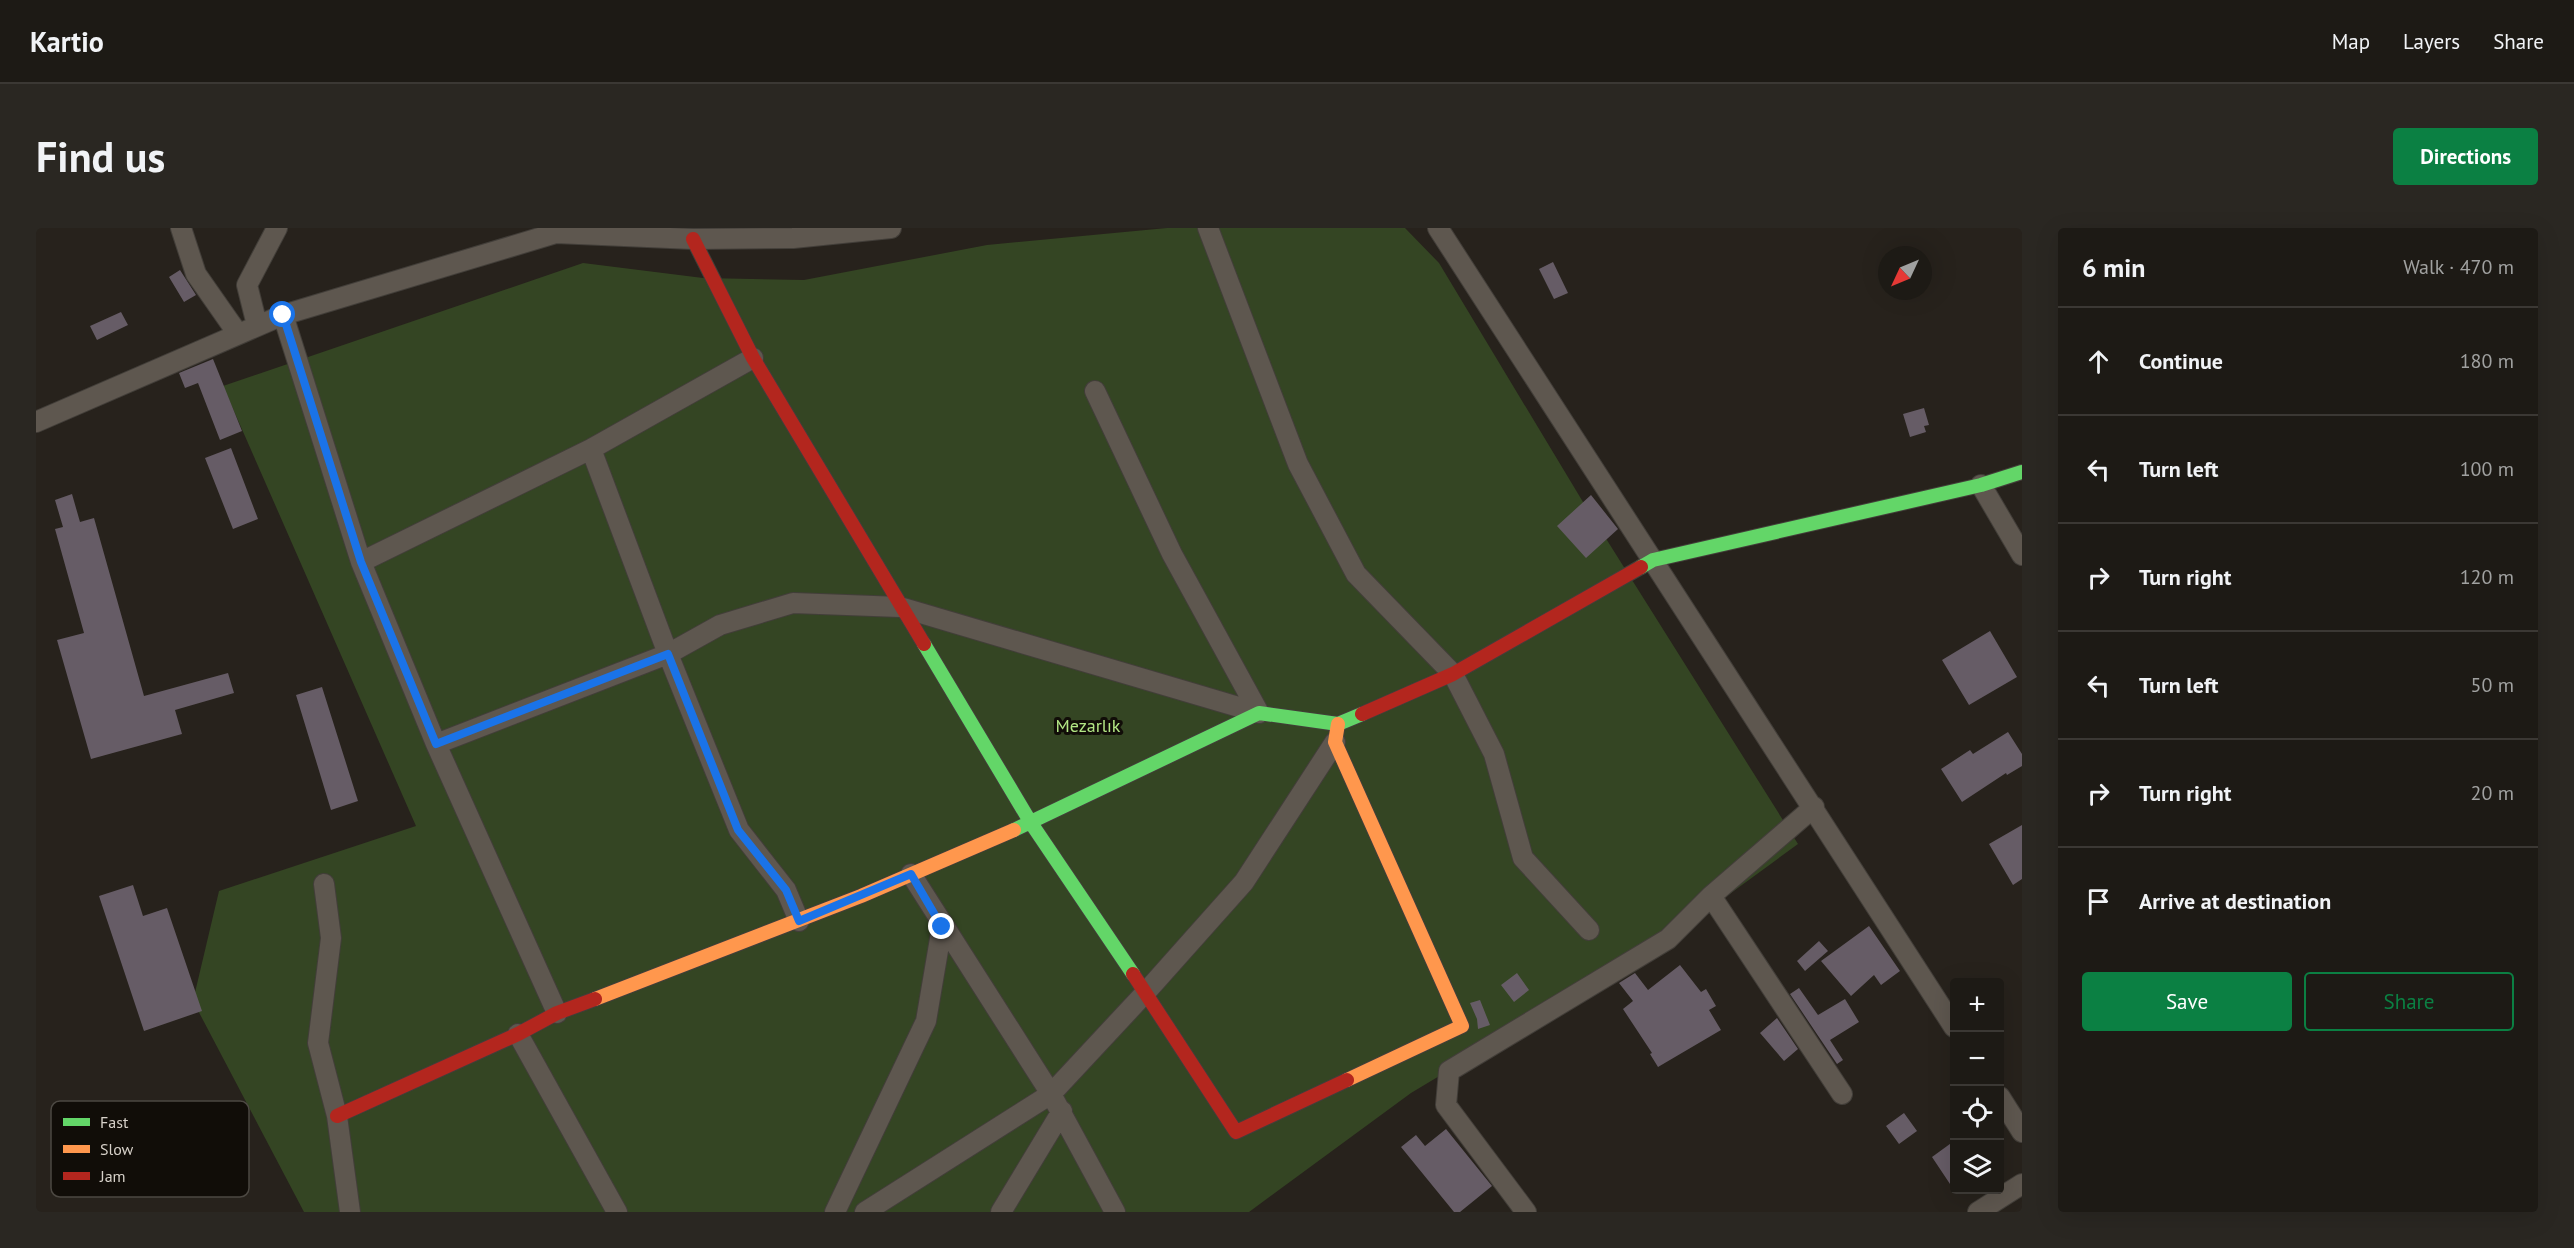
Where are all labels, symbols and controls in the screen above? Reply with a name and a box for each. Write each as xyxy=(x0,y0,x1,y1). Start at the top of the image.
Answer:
text: Kartio xyxy=(30,23,104,60)
text: Map xyxy=(2332,28,2370,55)
text: Layers xyxy=(2403,28,2460,55)
text: Share xyxy=(2493,28,2544,55)
button: Directions xyxy=(2393,128,2538,185)
text: Find us xyxy=(36,129,165,184)
north arrow xyxy=(1878,246,1932,300)
text: 6 min xyxy=(2082,251,2145,284)
text: Walk · 470 m xyxy=(2403,254,2514,280)
route start xyxy=(269,301,295,327)
icon: ahead xyxy=(2082,345,2115,378)
text: Continue xyxy=(2139,347,2223,375)
text: 180 m xyxy=(2460,348,2514,374)
icon: left xyxy=(2082,453,2115,486)
text: Turn left xyxy=(2139,455,2219,483)
text: 100 m xyxy=(2460,456,2514,482)
icon: right xyxy=(2082,561,2115,594)
text: Turn right xyxy=(2139,563,2231,591)
text: 120 m xyxy=(2460,564,2514,590)
icon: left xyxy=(2082,669,2115,702)
text: Turn left xyxy=(2139,671,2219,699)
text: 50 m xyxy=(2471,672,2514,698)
park label: Mezarlık xyxy=(1056,714,1121,737)
icon: right xyxy=(2082,777,2115,810)
text: Turn right xyxy=(2139,779,2231,807)
text: 20 m xyxy=(2471,780,2514,806)
icon: arrive xyxy=(2082,885,2115,918)
text: Arrive at destination xyxy=(2139,887,2331,915)
route end xyxy=(928,913,954,939)
button: Save xyxy=(2082,972,2292,1031)
button: Share xyxy=(2304,972,2514,1031)
map controls xyxy=(1950,978,2004,1194)
button: + xyxy=(1950,978,2004,1032)
button: − xyxy=(1950,1032,2004,1086)
button: locate xyxy=(1950,1086,2004,1140)
legend xyxy=(51,1101,249,1197)
text: Fast xyxy=(100,1112,129,1132)
text: Slow xyxy=(100,1139,134,1159)
button: layers xyxy=(1950,1140,2004,1194)
text: Jam xyxy=(99,1166,126,1186)

